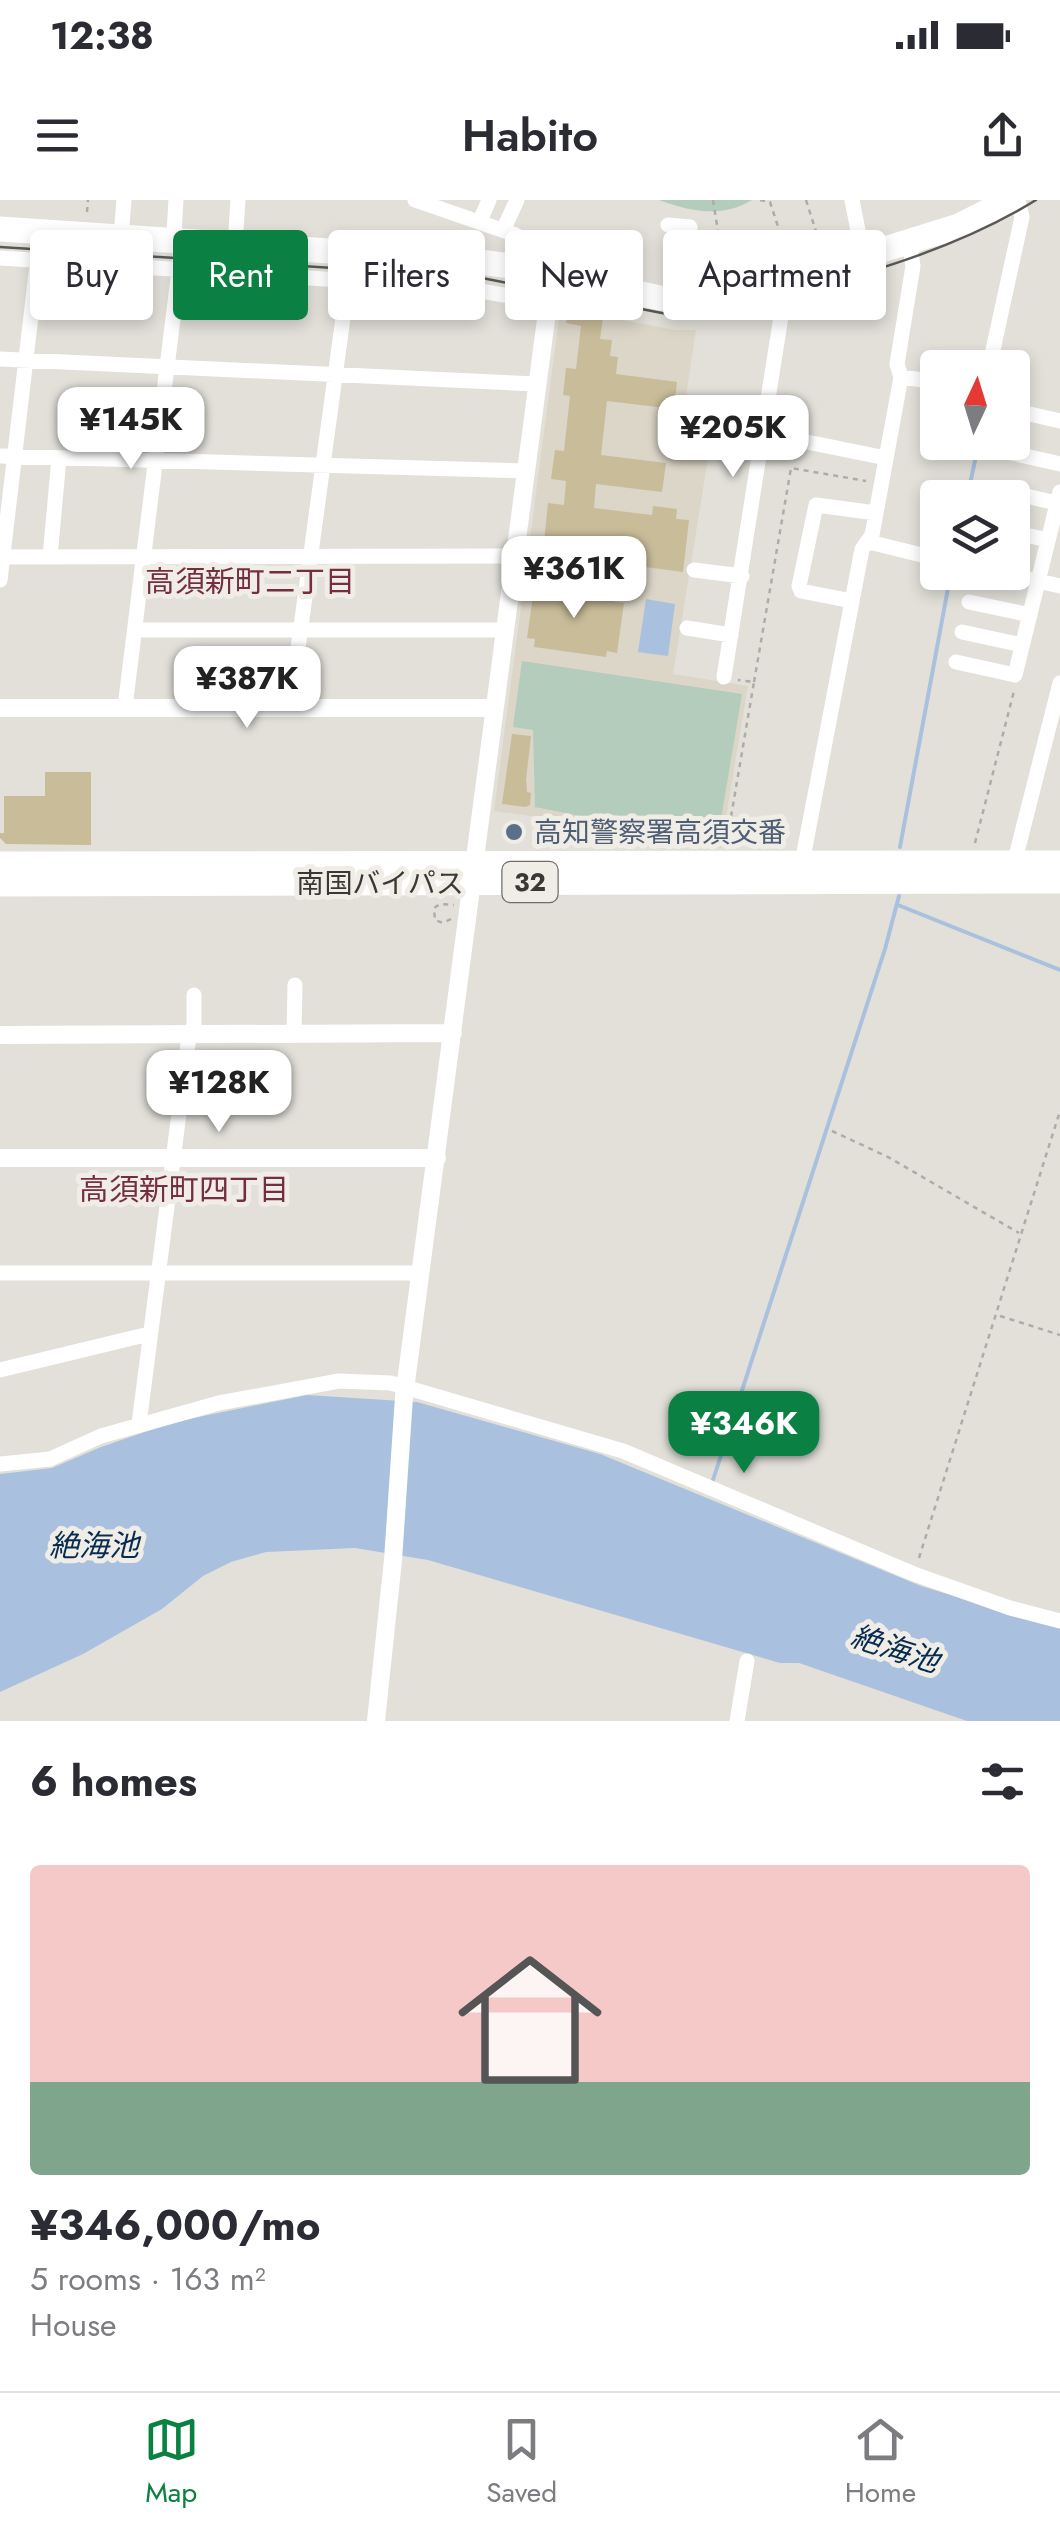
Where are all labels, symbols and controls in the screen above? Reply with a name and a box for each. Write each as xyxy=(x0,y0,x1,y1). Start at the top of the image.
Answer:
text: 12:38 xyxy=(50,8,154,63)
text: Habito xyxy=(462,103,598,168)
icon: menu xyxy=(30,108,85,163)
icon: share xyxy=(975,108,1030,163)
chip: Buy xyxy=(30,230,153,320)
chip: Rent xyxy=(173,230,308,320)
chip: Filters xyxy=(328,230,485,320)
chip: New xyxy=(505,230,643,320)
chip: Apartment xyxy=(663,230,886,320)
north arrow xyxy=(920,350,1030,460)
map controls xyxy=(920,350,1030,590)
pin: ¥145K xyxy=(61,387,201,472)
pin: ¥205K xyxy=(663,395,803,480)
text: ¥145K xyxy=(79,396,183,442)
text: ¥205K xyxy=(680,404,786,450)
button: layers xyxy=(920,480,1030,590)
pin: ¥361K xyxy=(504,536,644,621)
text: ¥361K xyxy=(523,545,625,591)
district label: 高須新町二丁目 xyxy=(145,560,355,603)
pin: ¥387K xyxy=(177,646,317,731)
text: ¥387K xyxy=(196,655,298,701)
place label: 高知警察署高須交番 xyxy=(534,812,786,853)
marker: 高知警察署高須交番 xyxy=(503,821,525,843)
road number: 32 xyxy=(502,862,558,902)
street label: 南国バイパス xyxy=(296,863,464,904)
pin: ¥128K xyxy=(149,1050,289,1135)
text: ¥128K xyxy=(168,1059,270,1105)
district label: 高須新町四丁目 xyxy=(79,1168,289,1211)
pin: ¥346K xyxy=(674,1391,814,1476)
text: ¥346K xyxy=(690,1400,798,1446)
water label: 絶海池 xyxy=(49,1524,142,1567)
water label: 絶海池 xyxy=(846,1614,947,1684)
text: 6 homes xyxy=(30,1751,197,1812)
icon: filters xyxy=(975,1754,1030,1809)
icon: home xyxy=(440,1930,620,2110)
text: ¥346,000/mo xyxy=(30,2195,320,2256)
text: 5 rooms · 163 m² xyxy=(30,2256,266,2302)
text: House xyxy=(30,2302,117,2348)
tab: Map xyxy=(144,2412,199,2513)
tab: Saved xyxy=(486,2412,557,2513)
tab: Home xyxy=(845,2412,916,2513)

